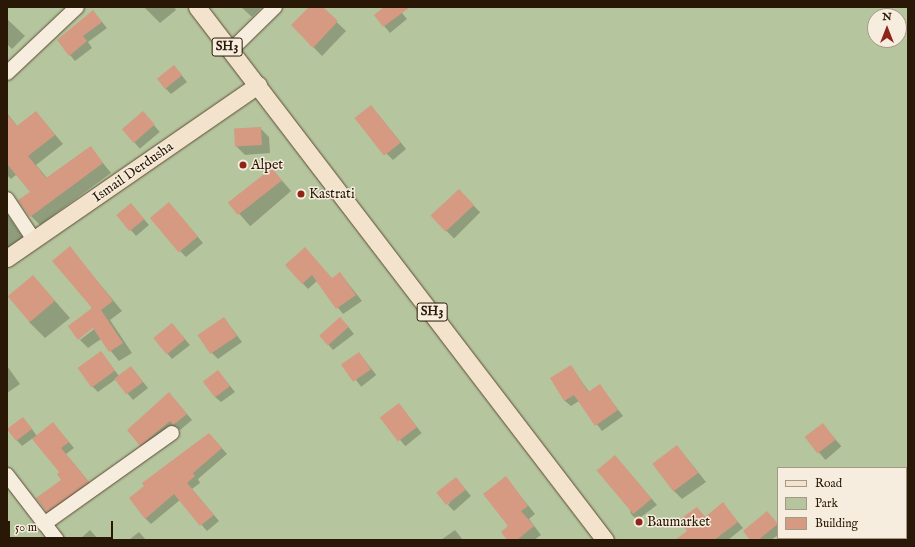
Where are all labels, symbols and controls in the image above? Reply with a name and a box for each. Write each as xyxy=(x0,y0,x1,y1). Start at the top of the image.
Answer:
north arrow xyxy=(867,8,907,48)
text: N xyxy=(882,10,892,24)
road number: SH3 xyxy=(211,36,243,58)
street label: Ismail Derdusha xyxy=(90,138,176,206)
place label: Alpet xyxy=(251,157,283,173)
marker: Alpet xyxy=(238,160,248,170)
place label: Kastrati xyxy=(309,186,355,202)
marker: Kastrati xyxy=(296,189,306,199)
road number: SH3 xyxy=(416,301,448,323)
legend xyxy=(777,467,907,539)
text: Road xyxy=(815,476,842,491)
text: Park xyxy=(815,496,838,511)
scale bar xyxy=(10,513,115,539)
place label: Baumarket xyxy=(647,514,710,530)
text: Building xyxy=(815,516,858,531)
marker: Baumarket xyxy=(634,517,644,527)
text: 50 m xyxy=(15,520,37,535)

